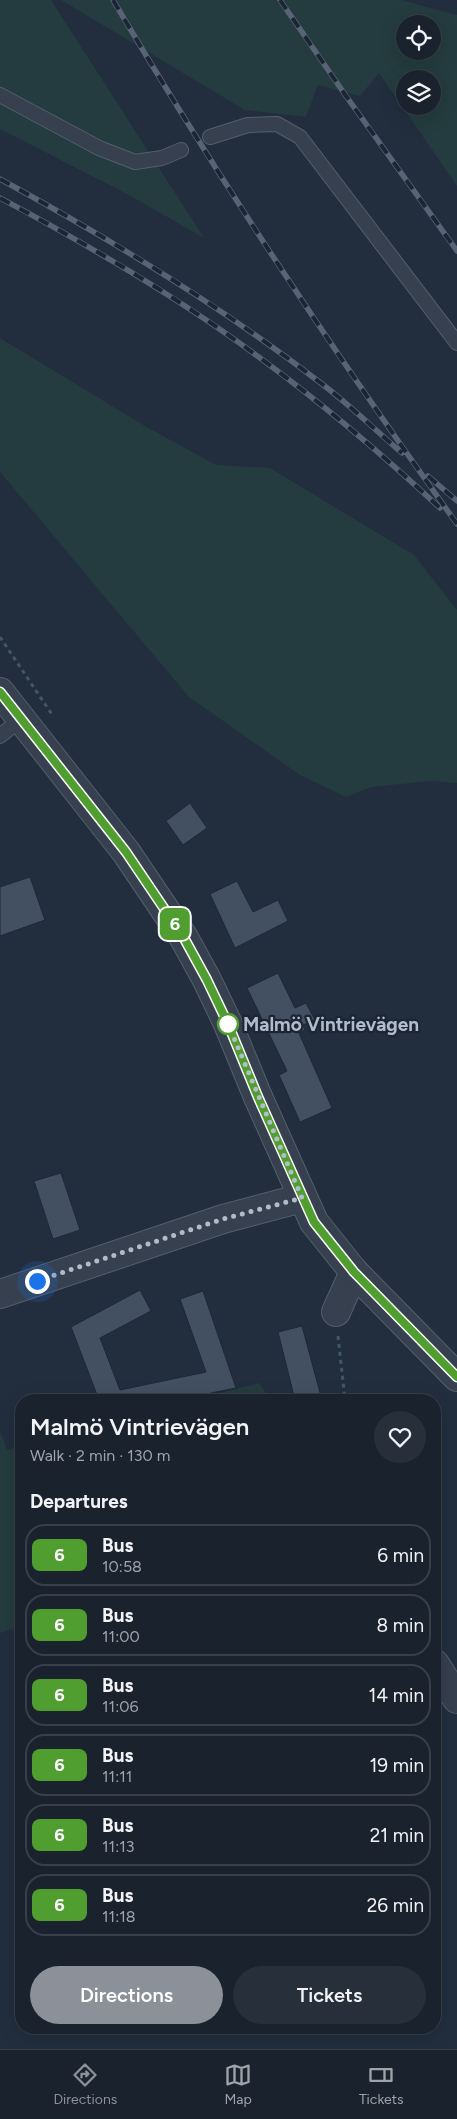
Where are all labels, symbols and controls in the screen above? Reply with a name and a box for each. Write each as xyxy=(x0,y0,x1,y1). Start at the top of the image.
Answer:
map controls xyxy=(396,15,441,115)
button: locate xyxy=(396,15,441,60)
button: layers xyxy=(396,70,441,115)
line badge: 6 xyxy=(159,908,191,940)
text: 6 xyxy=(170,913,180,935)
marker: Malmö Vintrievägen xyxy=(217,1013,239,1035)
place label: Malmö Vintrievägen xyxy=(243,1013,419,1036)
your location xyxy=(25,1269,50,1294)
button: heart xyxy=(374,1411,426,1463)
text: Malmö Vintrievägen xyxy=(30,1412,249,1441)
text: Walk · 2 min · 130 m xyxy=(30,1446,170,1465)
text: Departures xyxy=(30,1490,128,1513)
text: Bus xyxy=(102,1534,133,1557)
text: 6 xyxy=(54,1544,65,1566)
text: 6 min xyxy=(377,1544,424,1567)
text: 10:58 xyxy=(102,1557,142,1576)
text: Bus xyxy=(102,1604,133,1627)
text: 6 xyxy=(54,1614,65,1636)
text: 8 min xyxy=(376,1614,424,1637)
text: 11:00 xyxy=(102,1627,140,1646)
text: Bus xyxy=(102,1674,133,1697)
text: 6 xyxy=(54,1684,65,1706)
text: 14 min xyxy=(368,1684,424,1707)
text: 11:06 xyxy=(102,1697,139,1716)
text: Bus xyxy=(102,1744,133,1767)
text: 6 xyxy=(54,1754,65,1776)
text: 19 min xyxy=(370,1754,424,1777)
text: 11:11 xyxy=(102,1767,132,1786)
text: Bus xyxy=(102,1814,133,1837)
text: 6 xyxy=(54,1824,65,1846)
text: 21 min xyxy=(370,1824,424,1847)
text: 11:13 xyxy=(102,1837,135,1856)
text: Bus xyxy=(102,1884,133,1907)
text: 6 xyxy=(54,1894,65,1916)
text: 26 min xyxy=(367,1894,424,1917)
text: 11:18 xyxy=(102,1907,136,1926)
button: Directions xyxy=(30,1966,223,2024)
button: Tickets xyxy=(233,1966,426,2024)
tab: Directions xyxy=(53,2061,117,2108)
tab: Map xyxy=(224,2061,252,2108)
tab: Tickets xyxy=(359,2061,404,2108)

